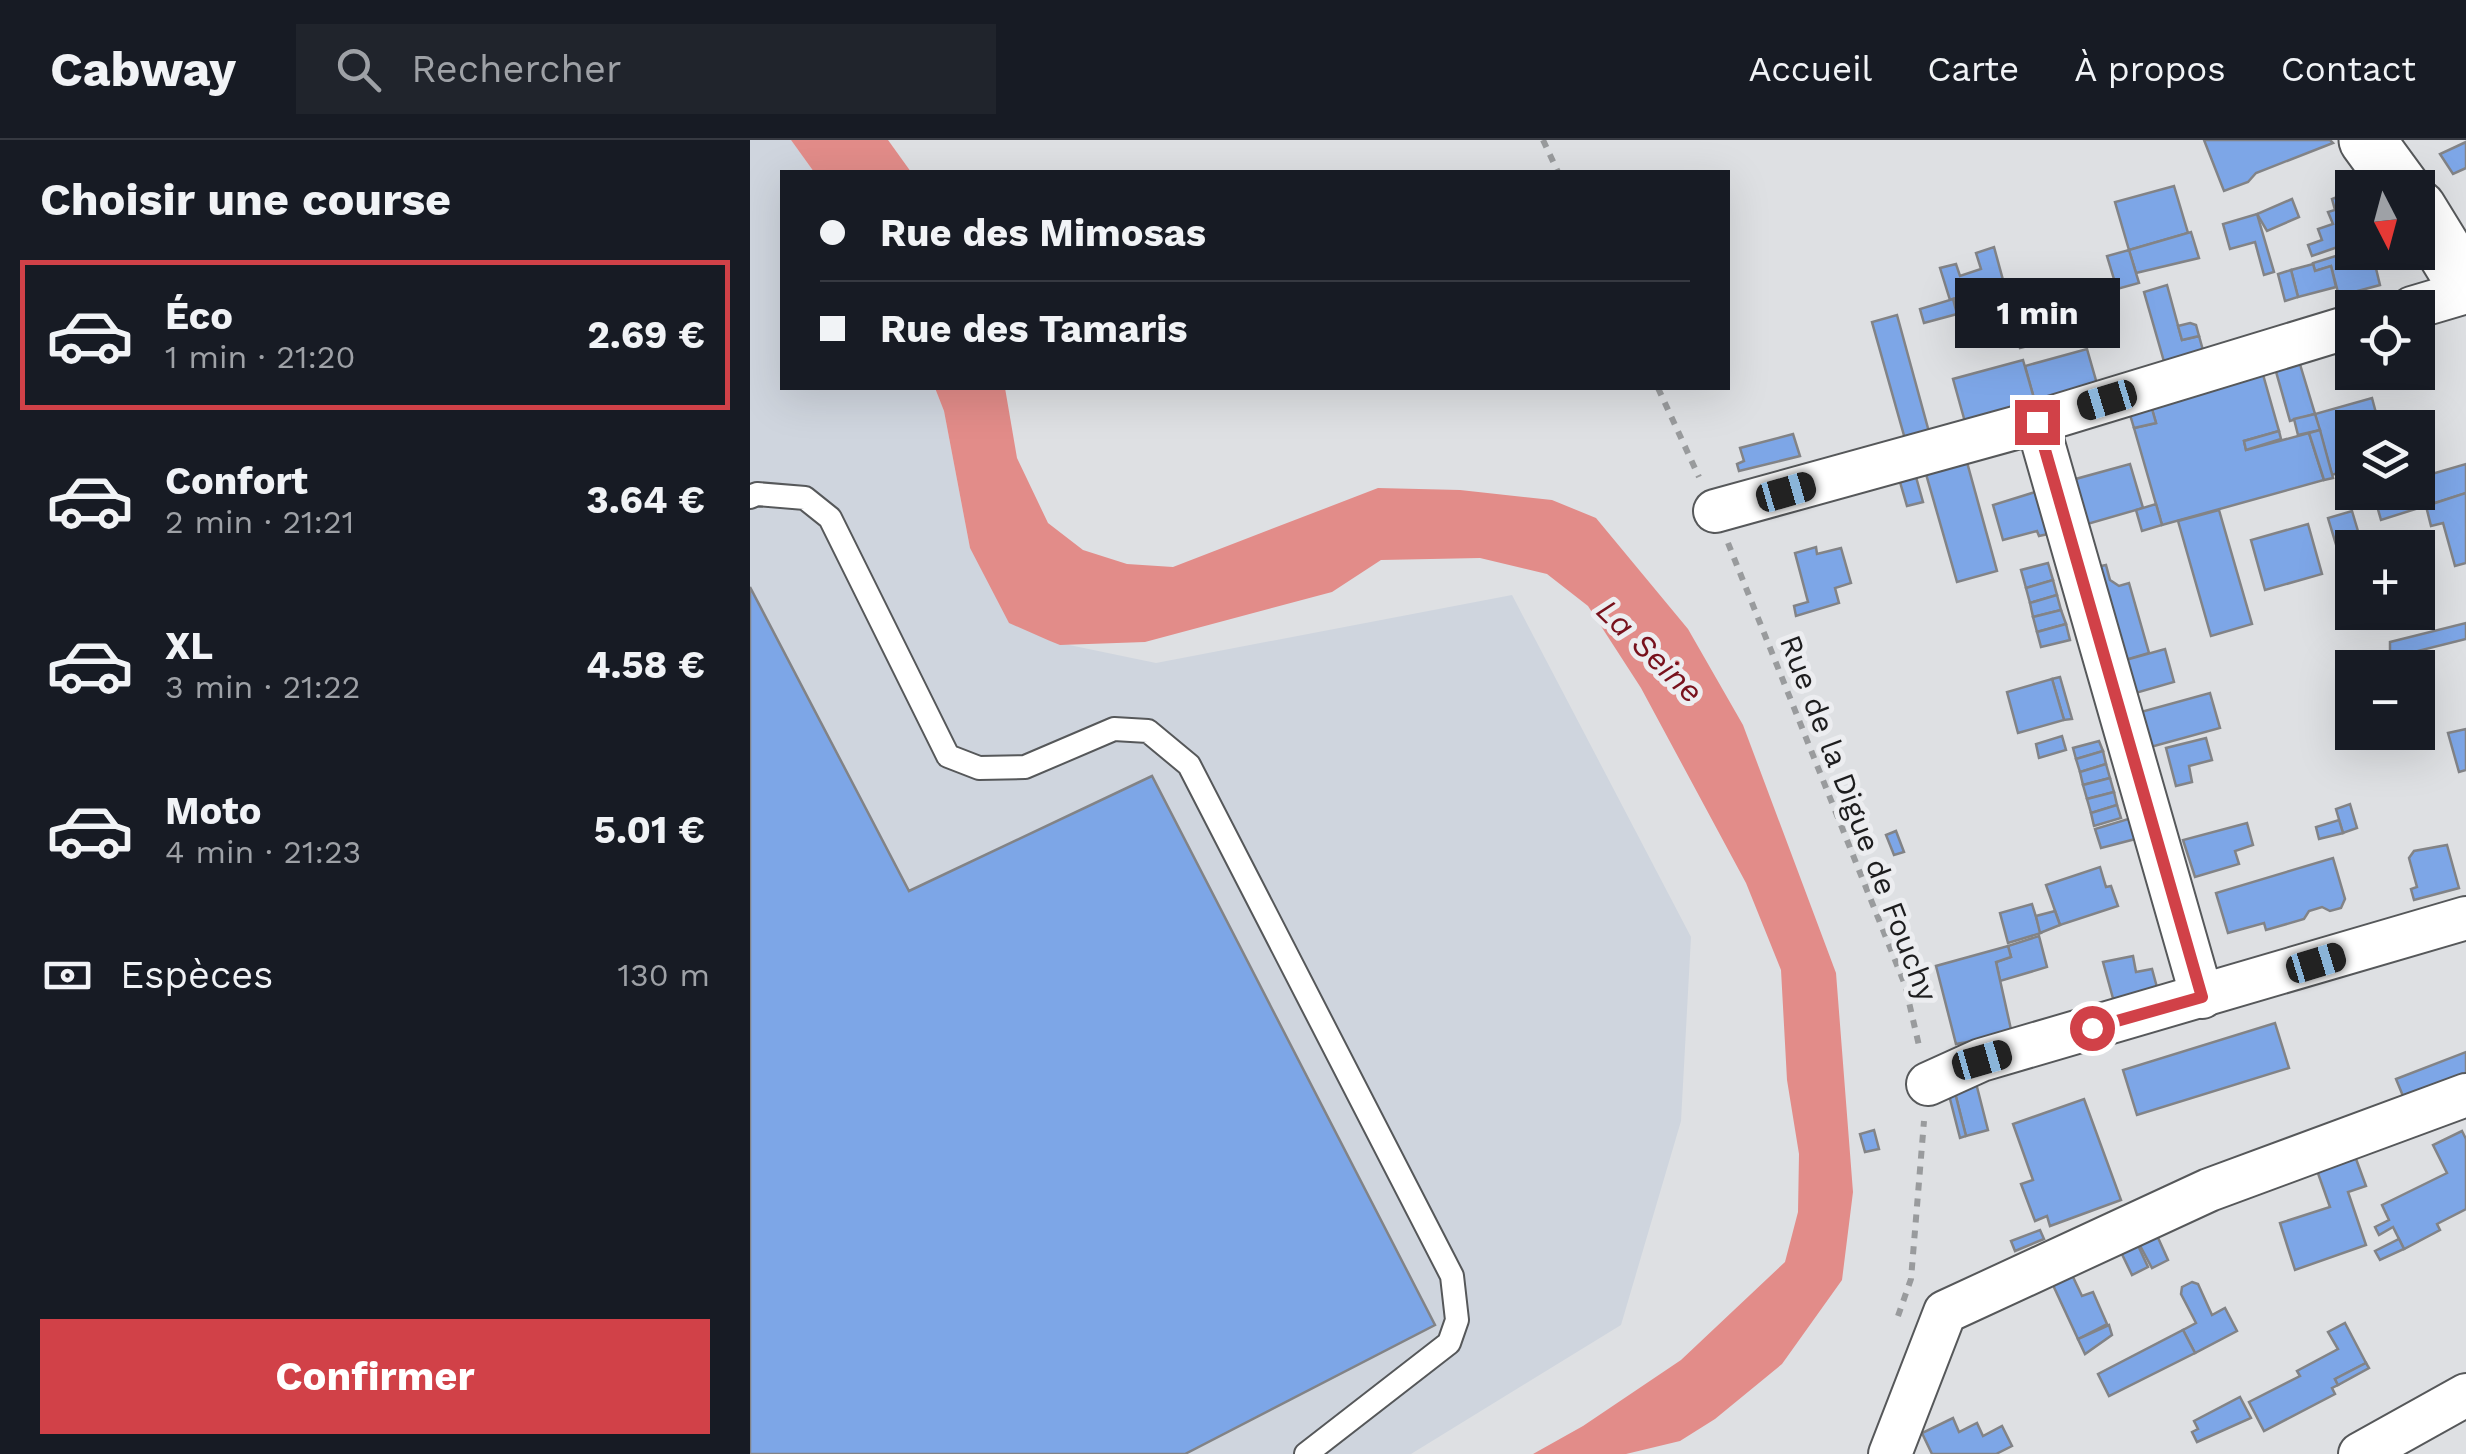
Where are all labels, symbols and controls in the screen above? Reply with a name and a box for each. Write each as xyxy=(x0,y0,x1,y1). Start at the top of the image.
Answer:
search box xyxy=(296,24,996,114)
text: Cabway xyxy=(50,41,236,98)
icon: search xyxy=(331,42,386,97)
text: Rechercher xyxy=(411,47,622,91)
text: Accueil xyxy=(1748,48,1872,90)
text: Carte xyxy=(1927,48,2019,90)
text: À propos xyxy=(2074,48,2226,90)
text: Contact xyxy=(2281,48,2416,90)
north arrow xyxy=(2335,170,2435,270)
map controls xyxy=(2335,170,2435,750)
text: Choisir une course xyxy=(40,173,451,226)
text: Rue des Mimosas xyxy=(880,211,1206,255)
callout: 1 min xyxy=(1954,277,2120,347)
icon: car xyxy=(45,290,135,380)
button: locate xyxy=(2335,290,2435,390)
text: Éco xyxy=(165,294,233,338)
text: 1 min xyxy=(1996,294,2079,332)
text: Rue des Tamaris xyxy=(880,307,1188,351)
text: 2.69 € xyxy=(587,313,705,357)
text: 1 min · 21:20 xyxy=(165,338,355,376)
car xyxy=(2074,377,2140,423)
route end xyxy=(2015,400,2060,445)
button: layers xyxy=(2335,410,2435,510)
icon: car xyxy=(45,455,135,545)
text: Confort xyxy=(165,459,308,503)
car xyxy=(1753,469,1819,515)
text: 3.64 € xyxy=(586,478,705,522)
text: 2 min · 21:21 xyxy=(165,503,354,541)
button: + xyxy=(2335,530,2435,630)
water label: La Seine xyxy=(1589,591,1711,711)
icon: car xyxy=(45,620,135,710)
text: XL xyxy=(165,624,213,668)
street label: Rue de la Digue de Fouchy xyxy=(1773,630,1945,1006)
text: 4.58 € xyxy=(586,643,705,687)
button: − xyxy=(2335,650,2435,750)
text: 3 min · 21:22 xyxy=(165,668,360,706)
icon: car xyxy=(45,785,135,875)
text: Moto xyxy=(165,789,261,833)
text: 5.01 € xyxy=(594,808,705,852)
text: 4 min · 21:23 xyxy=(165,833,361,871)
car xyxy=(2283,940,2349,986)
icon: cash xyxy=(40,948,95,1003)
text: Espèces xyxy=(120,953,273,997)
text: 130 m xyxy=(618,956,710,994)
route start xyxy=(2070,1006,2115,1051)
car xyxy=(1949,1037,2015,1083)
button: Confirmer xyxy=(40,1319,710,1434)

